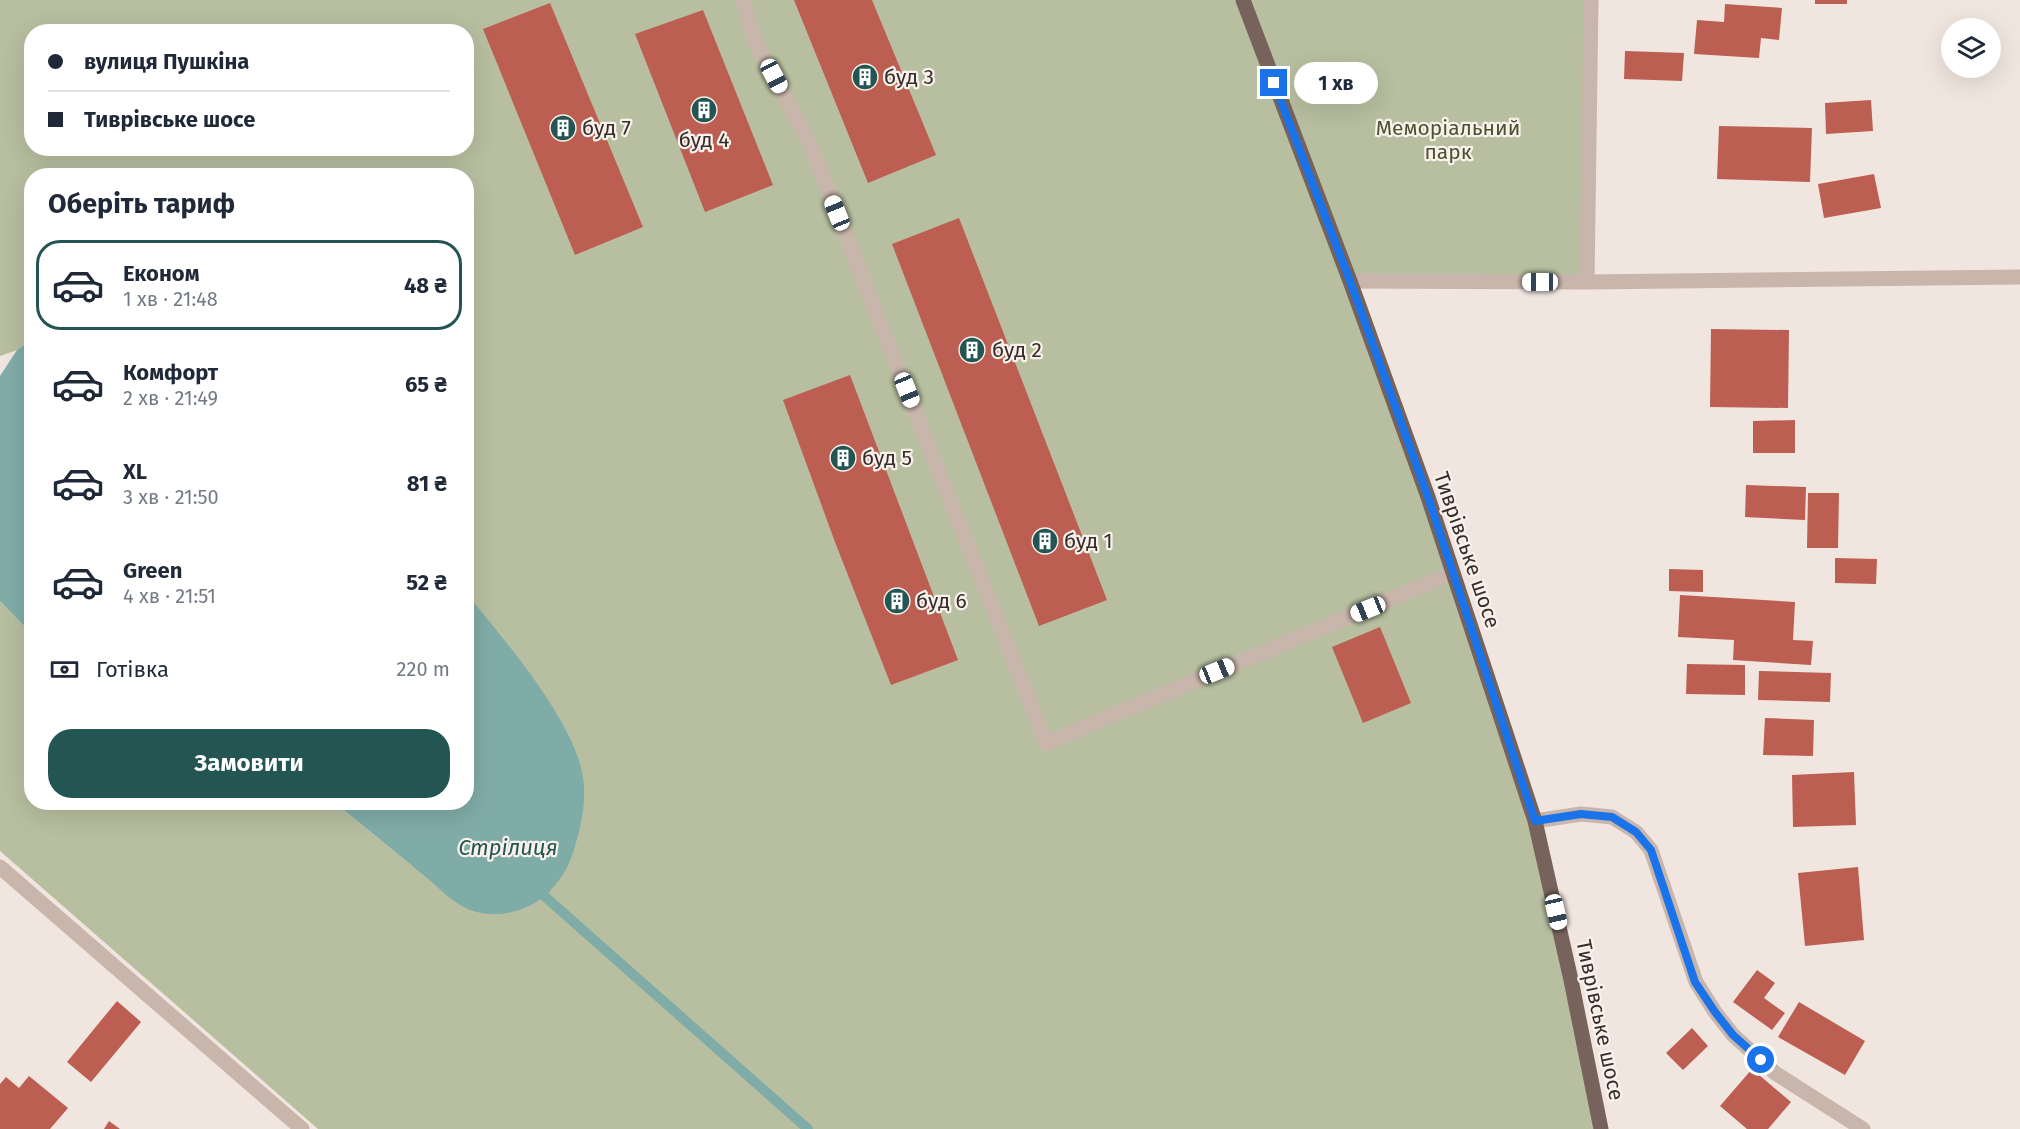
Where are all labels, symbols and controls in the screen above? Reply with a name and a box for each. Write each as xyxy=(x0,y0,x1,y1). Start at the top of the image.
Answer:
map controls xyxy=(1941,18,2001,78)
button: layers xyxy=(1941,18,2001,78)
text: вулиця Пушкіна xyxy=(84,48,249,75)
car xyxy=(758,56,790,96)
building icon: буд 3 xyxy=(850,62,880,92)
callout: 1 хв xyxy=(1295,62,1379,104)
place label: буд 3 xyxy=(884,64,934,90)
route end xyxy=(1260,69,1287,96)
text: 1 хв xyxy=(1318,71,1354,95)
building icon: буд 4 xyxy=(689,95,719,125)
text: Тиврівське шосе xyxy=(84,106,255,133)
building icon: буд 7 xyxy=(548,113,578,143)
place label: буд 7 xyxy=(582,115,631,141)
park label: Меморіальний парк xyxy=(1376,115,1520,165)
place label: буд 4 xyxy=(679,127,729,153)
text: Оберіть тариф xyxy=(48,188,235,220)
car xyxy=(822,193,852,233)
icon: car xyxy=(51,258,105,312)
text: Економ xyxy=(123,260,200,287)
text: 48 ₴ xyxy=(404,272,447,299)
car xyxy=(1522,273,1558,291)
text: 1 хв · 21:48 xyxy=(123,287,218,311)
building icon: буд 2 xyxy=(957,335,987,365)
place label: буд 2 xyxy=(992,337,1042,363)
icon: car xyxy=(51,357,105,411)
text: Комфорт xyxy=(123,359,218,386)
car xyxy=(892,370,922,410)
text: 65 ₴ xyxy=(405,371,447,398)
text: 2 хв · 21:49 xyxy=(123,386,218,410)
building icon: буд 5 xyxy=(828,443,858,473)
place label: буд 5 xyxy=(862,445,912,471)
icon: car xyxy=(51,456,105,510)
text: XL xyxy=(123,458,147,485)
street label: Тиврівське шосе xyxy=(1428,468,1506,632)
text: 81 ₴ xyxy=(407,470,447,497)
text: 3 хв · 21:50 xyxy=(123,485,219,509)
building icon: буд 1 xyxy=(1030,526,1060,556)
place label: буд 1 xyxy=(1064,528,1113,554)
icon: car xyxy=(51,555,105,609)
text: Green xyxy=(123,557,182,584)
text: 52 ₴ xyxy=(406,569,447,596)
text: 4 хв · 21:51 xyxy=(123,584,216,608)
building icon: буд 6 xyxy=(882,586,912,616)
place label: буд 6 xyxy=(916,588,967,614)
car xyxy=(1348,594,1388,624)
icon: cash xyxy=(48,653,81,686)
text: Готівка xyxy=(96,656,169,683)
car xyxy=(1197,656,1237,686)
text: 220 m xyxy=(397,657,450,681)
button: Замовити xyxy=(48,729,450,798)
water label: Стрілиця xyxy=(458,834,558,861)
car xyxy=(1543,892,1569,932)
street label: Тиврівське шосе xyxy=(1570,937,1630,1103)
route start xyxy=(1747,1046,1774,1073)

